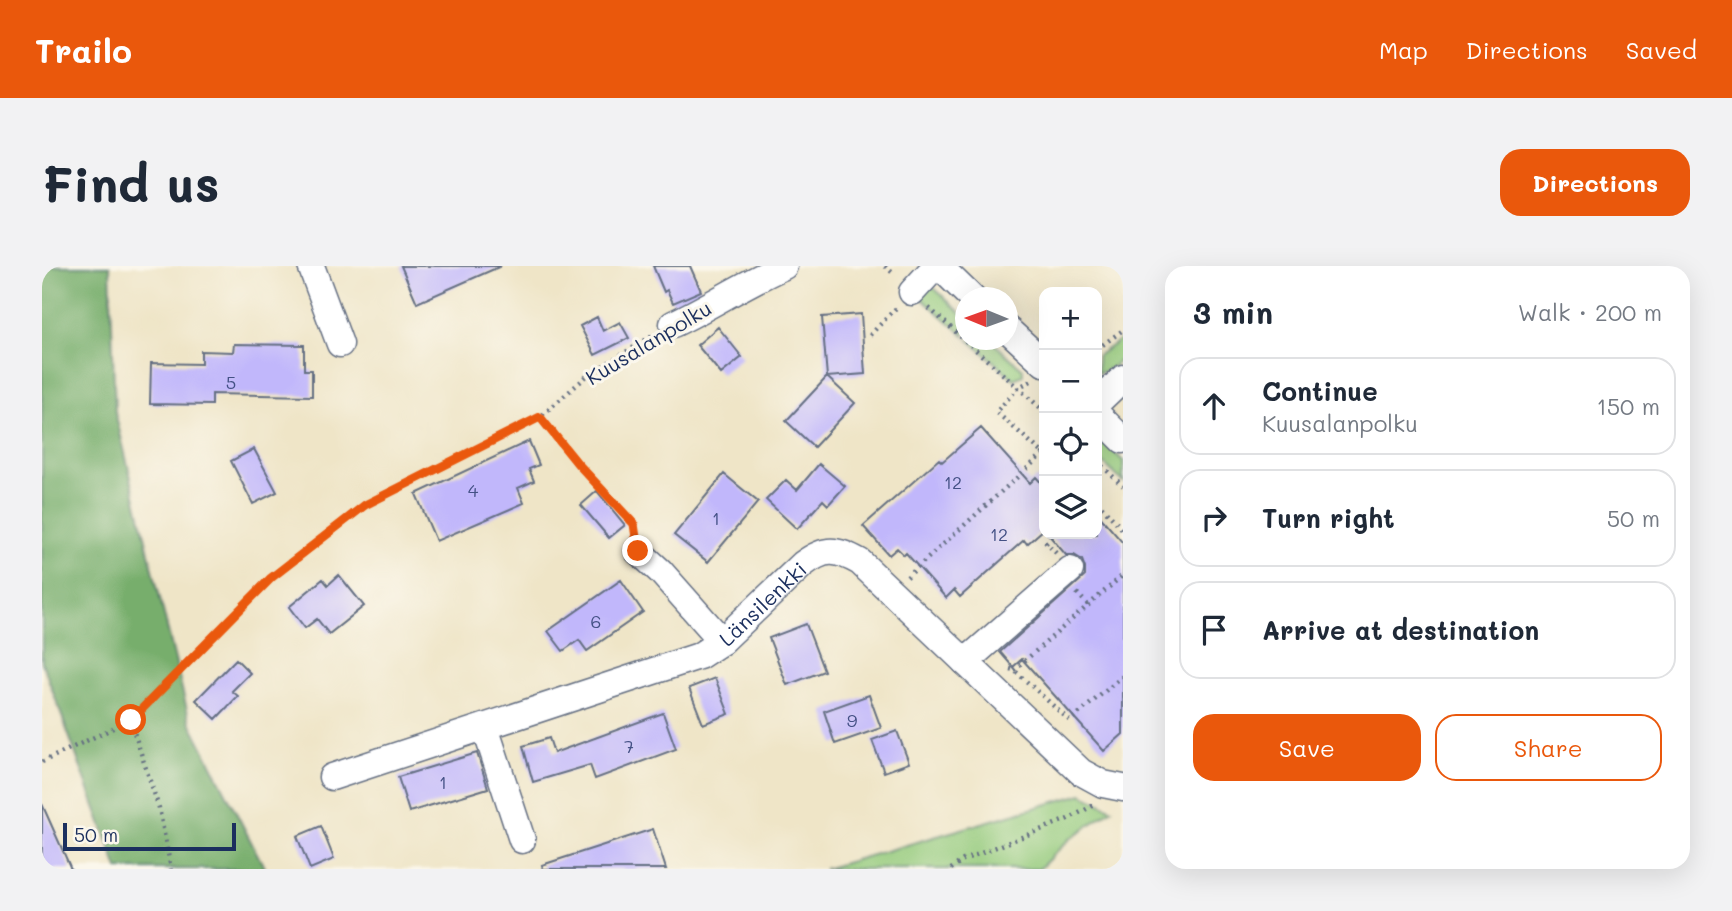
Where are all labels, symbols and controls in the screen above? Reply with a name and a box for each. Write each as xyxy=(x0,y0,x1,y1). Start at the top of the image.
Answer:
text: Trailo xyxy=(35,28,132,71)
text: Map xyxy=(1379,34,1428,65)
text: Directions xyxy=(1466,34,1588,65)
text: Saved xyxy=(1626,34,1697,65)
button: Directions xyxy=(1500,149,1690,216)
text: Find us xyxy=(42,151,220,214)
north arrow xyxy=(955,287,1018,350)
map controls xyxy=(1039,287,1102,539)
button: + xyxy=(1039,287,1102,350)
text: 3 min xyxy=(1193,292,1273,332)
street label: Kuusalanpolku xyxy=(580,294,716,390)
text: Walk · 200 m xyxy=(1518,297,1662,327)
button: − xyxy=(1039,350,1102,413)
house number: 5 xyxy=(226,370,236,394)
text: Continue xyxy=(1262,374,1378,408)
icon: ahead xyxy=(1195,387,1233,425)
text: 150 m xyxy=(1596,391,1660,421)
text: Kuusalanpolku xyxy=(1262,408,1418,438)
button: locate xyxy=(1039,413,1102,476)
house number: 12 xyxy=(944,470,962,494)
button: layers xyxy=(1039,476,1102,539)
house number: 4 xyxy=(468,478,479,502)
icon: right xyxy=(1195,499,1233,537)
text: Turn right xyxy=(1262,501,1395,535)
text: 50 m xyxy=(1607,503,1660,533)
house number: 1 xyxy=(712,506,720,530)
house number: 12 xyxy=(990,522,1008,546)
route end xyxy=(622,535,653,566)
street label: Länsilenkki xyxy=(712,555,812,651)
house number: 6 xyxy=(591,609,601,633)
icon: arrive xyxy=(1195,611,1233,649)
text: Arrive at destination xyxy=(1262,613,1539,647)
route start xyxy=(115,704,146,735)
house number: 9 xyxy=(847,708,858,732)
button: Save xyxy=(1193,714,1421,781)
button: Share xyxy=(1435,714,1662,781)
house number: 7 xyxy=(624,734,634,758)
house number: 1 xyxy=(439,770,447,794)
scale bar xyxy=(63,820,236,852)
text: 50 m xyxy=(74,822,118,847)

